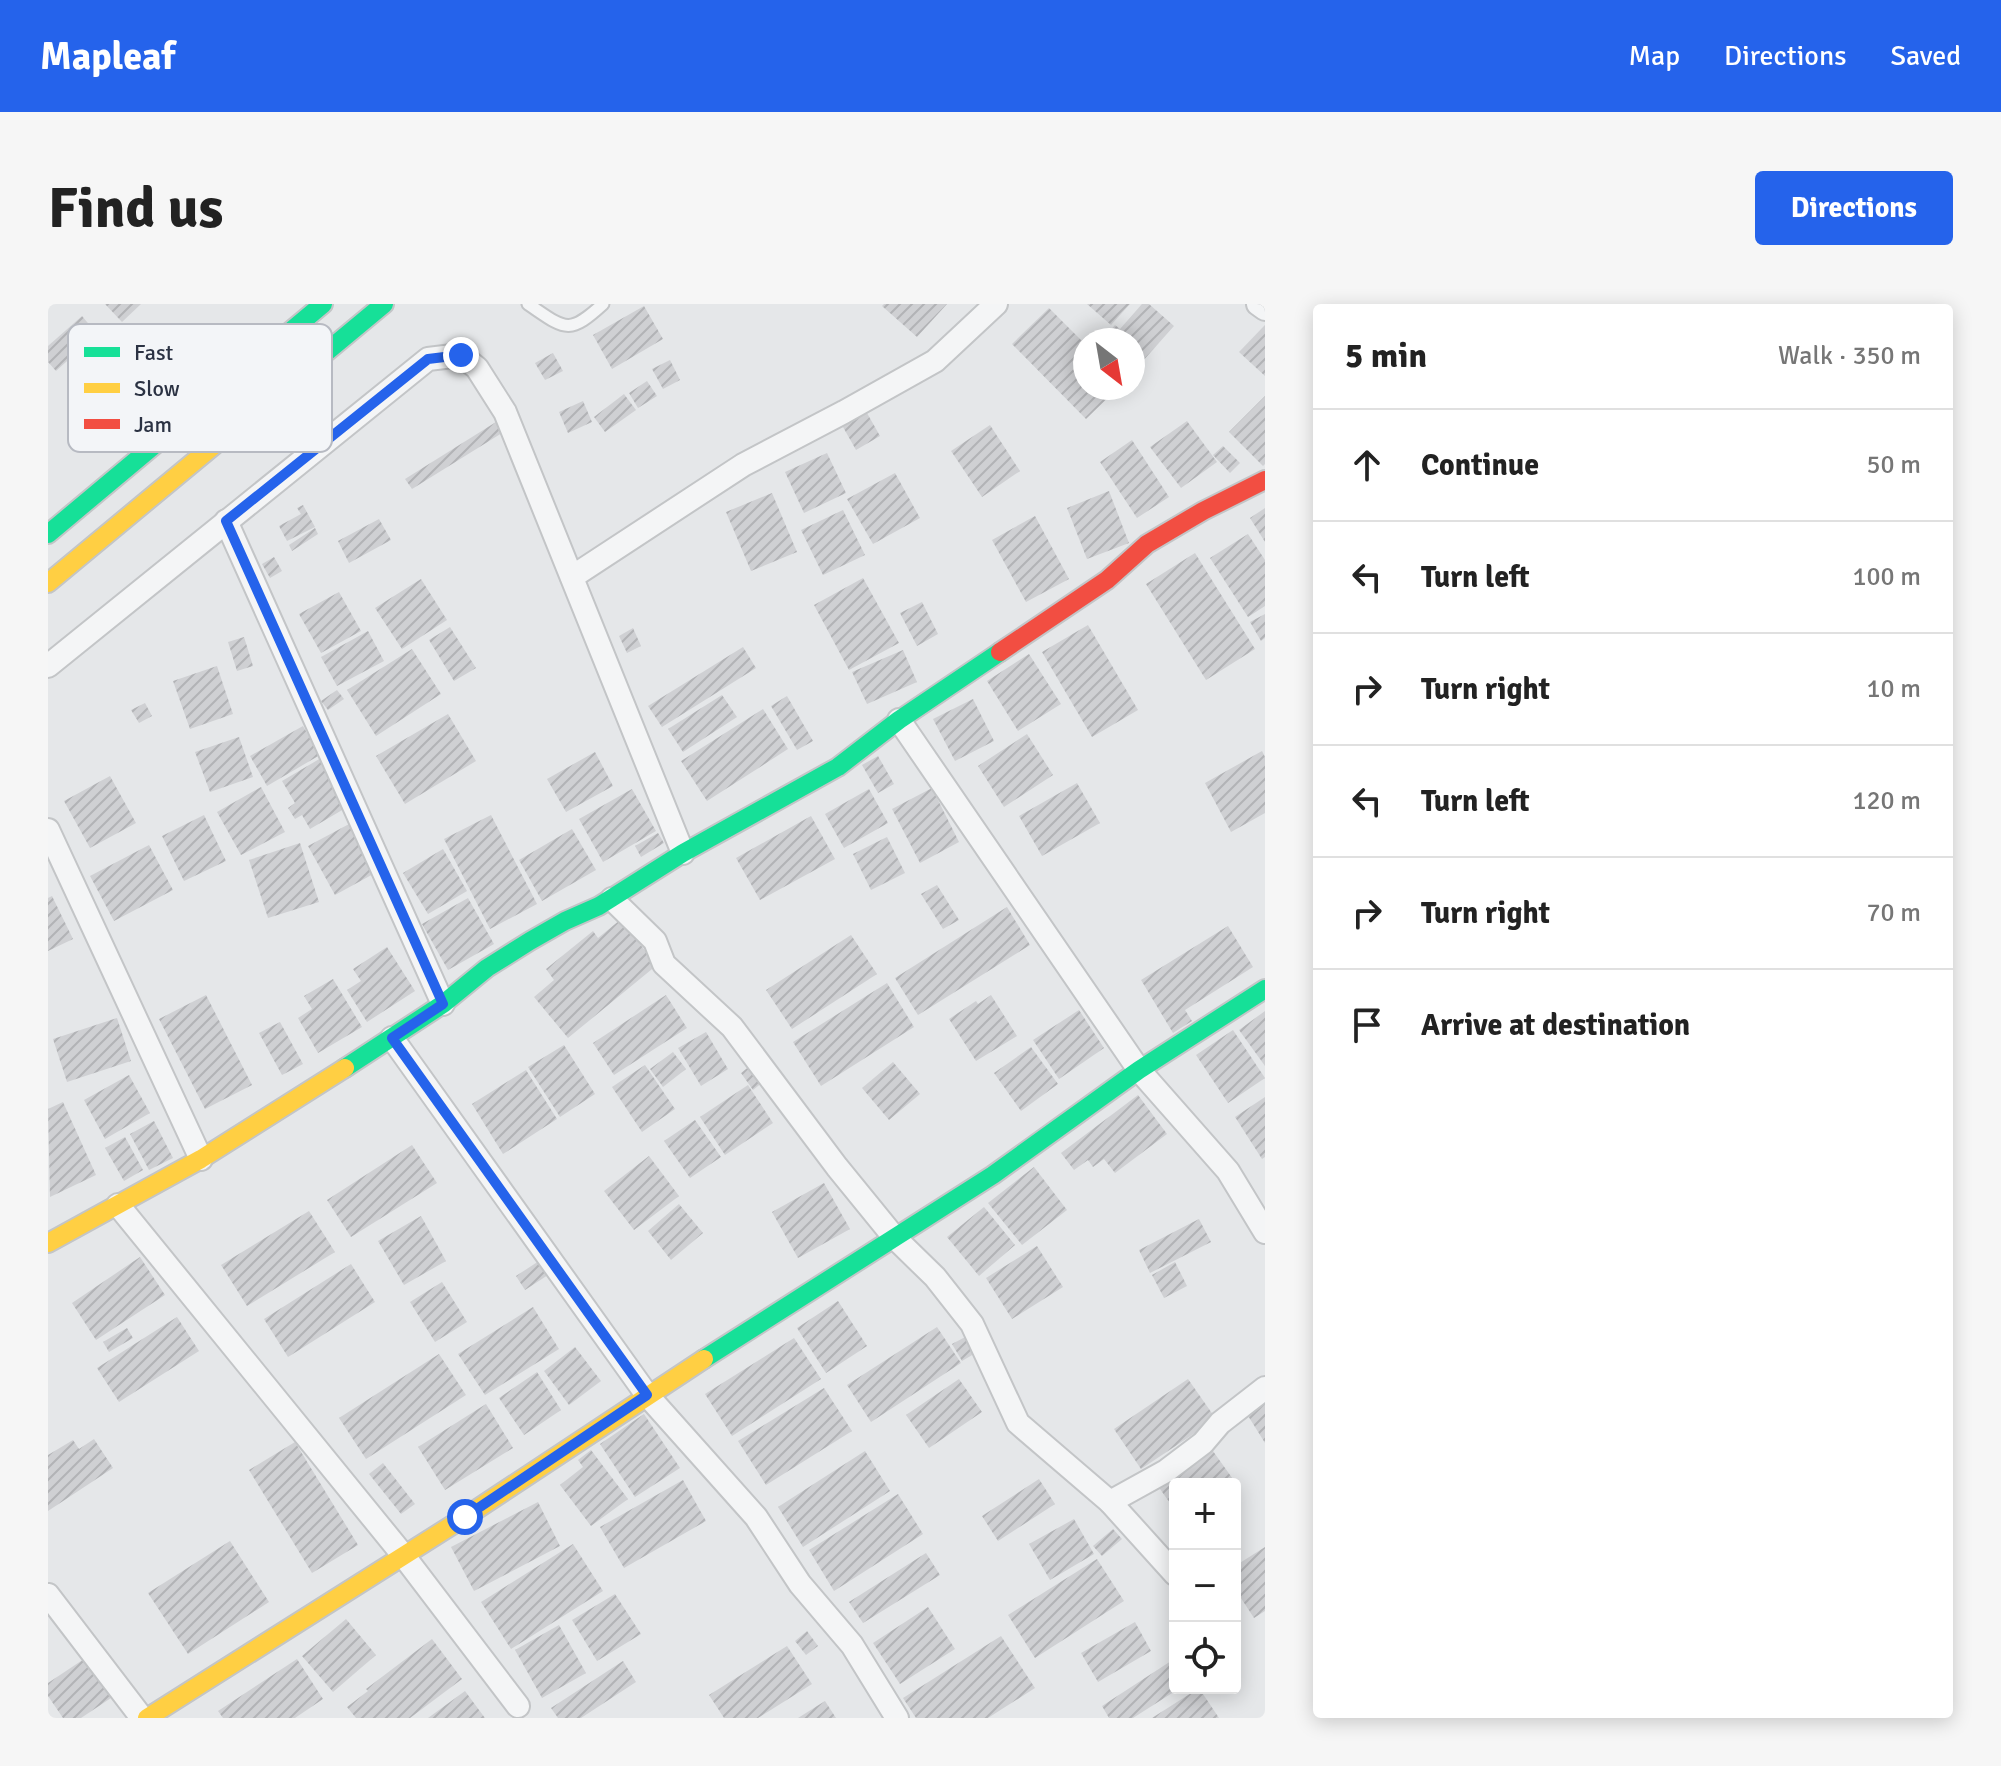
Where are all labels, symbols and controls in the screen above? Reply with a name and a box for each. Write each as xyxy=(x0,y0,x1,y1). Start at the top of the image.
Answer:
text: Mapleaf xyxy=(40,33,175,80)
text: Map xyxy=(1628,39,1680,73)
text: Directions xyxy=(1724,39,1846,73)
text: Saved xyxy=(1890,39,1961,73)
button: Directions xyxy=(1755,171,1953,245)
text: Find us xyxy=(48,174,223,243)
legend xyxy=(68,324,332,452)
north arrow xyxy=(1073,328,1145,400)
text: 5 min xyxy=(1345,335,1427,377)
route end xyxy=(443,337,479,373)
text: Fast xyxy=(134,339,174,366)
text: Walk · 350 m xyxy=(1778,340,1921,372)
text: Slow xyxy=(134,375,180,402)
text: Jam xyxy=(134,411,172,438)
icon: ahead xyxy=(1345,443,1389,487)
text: Continue xyxy=(1421,447,1539,484)
text: 50 m xyxy=(1866,449,1921,481)
icon: left xyxy=(1345,555,1389,599)
text: Turn left xyxy=(1421,559,1530,596)
text: 100 m xyxy=(1852,561,1921,593)
icon: right xyxy=(1345,667,1389,711)
text: Turn right xyxy=(1421,671,1550,708)
text: 10 m xyxy=(1866,673,1921,705)
icon: left xyxy=(1345,779,1389,823)
text: Turn left xyxy=(1421,783,1530,820)
text: 120 m xyxy=(1852,785,1921,817)
icon: right xyxy=(1345,891,1389,935)
text: Turn right xyxy=(1421,895,1550,932)
text: 70 m xyxy=(1866,897,1921,929)
icon: arrive xyxy=(1345,1003,1389,1047)
text: Arrive at destination xyxy=(1421,1007,1690,1044)
map controls xyxy=(1169,1478,1241,1694)
button: + xyxy=(1169,1478,1241,1550)
route start xyxy=(447,1499,483,1535)
button: − xyxy=(1169,1550,1241,1622)
button: locate xyxy=(1169,1622,1241,1694)

